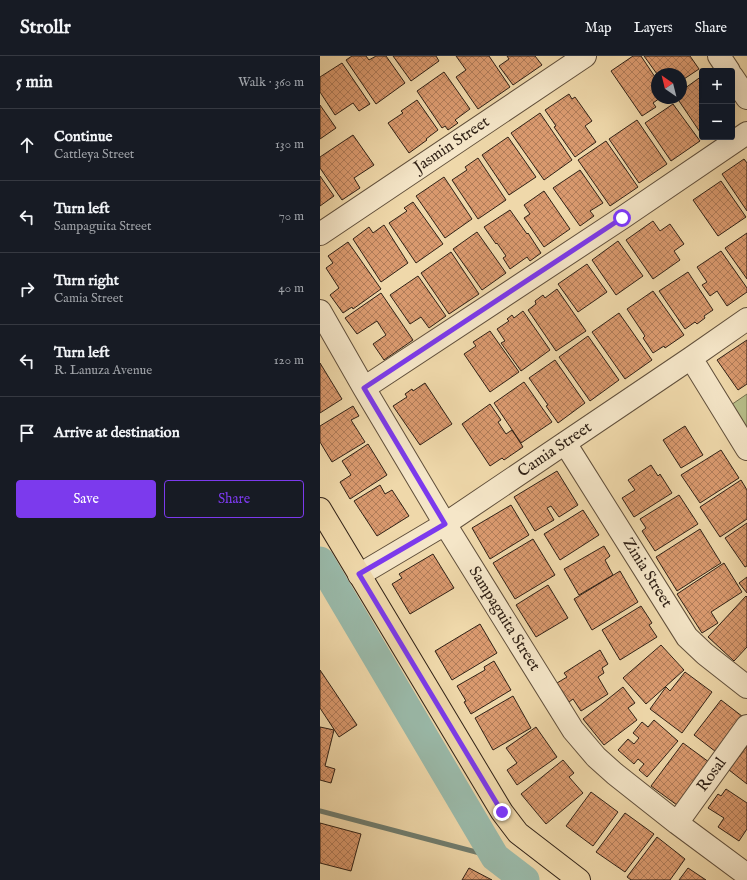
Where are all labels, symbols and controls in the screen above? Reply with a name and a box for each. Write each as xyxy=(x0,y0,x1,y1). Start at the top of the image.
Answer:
text: Strollr xyxy=(20,16,71,40)
text: Map xyxy=(585,19,612,37)
text: Layers xyxy=(634,19,673,37)
text: Share xyxy=(695,19,727,37)
north arrow xyxy=(651,68,687,104)
map controls xyxy=(699,68,735,140)
button: + xyxy=(699,68,735,104)
text: 5 min xyxy=(16,72,53,93)
text: Walk · 360 m xyxy=(238,74,304,91)
button: − xyxy=(699,104,735,140)
street label: Jasmin Street xyxy=(409,112,494,179)
text: Continue xyxy=(54,127,112,146)
icon: ahead xyxy=(16,134,38,156)
text: 130 m xyxy=(275,136,304,153)
text: Cattleya Street xyxy=(54,146,134,163)
text: Turn left xyxy=(54,199,110,218)
icon: left xyxy=(16,206,38,228)
text: 70 m xyxy=(279,208,304,225)
route start xyxy=(613,209,631,227)
text: Sampaguita Street xyxy=(54,218,151,235)
text: Turn right xyxy=(54,271,119,290)
icon: right xyxy=(16,278,38,300)
text: 40 m xyxy=(278,280,304,297)
text: Camia Street xyxy=(54,290,123,307)
text: Turn left xyxy=(54,343,110,362)
icon: left xyxy=(16,350,38,372)
text: 120 m xyxy=(274,352,304,369)
text: R. Lanuza Avenue xyxy=(54,362,152,379)
street label: Camia Street xyxy=(514,418,596,482)
icon: arrive xyxy=(16,422,38,444)
text: Arrive at destination xyxy=(54,423,180,442)
button: Save xyxy=(16,480,156,518)
button: Share xyxy=(164,480,304,518)
street label: Zinia Street xyxy=(618,534,677,612)
street label: Sampaguita Street xyxy=(464,563,545,676)
street label: Rosal xyxy=(693,753,732,796)
route end xyxy=(493,803,511,821)

